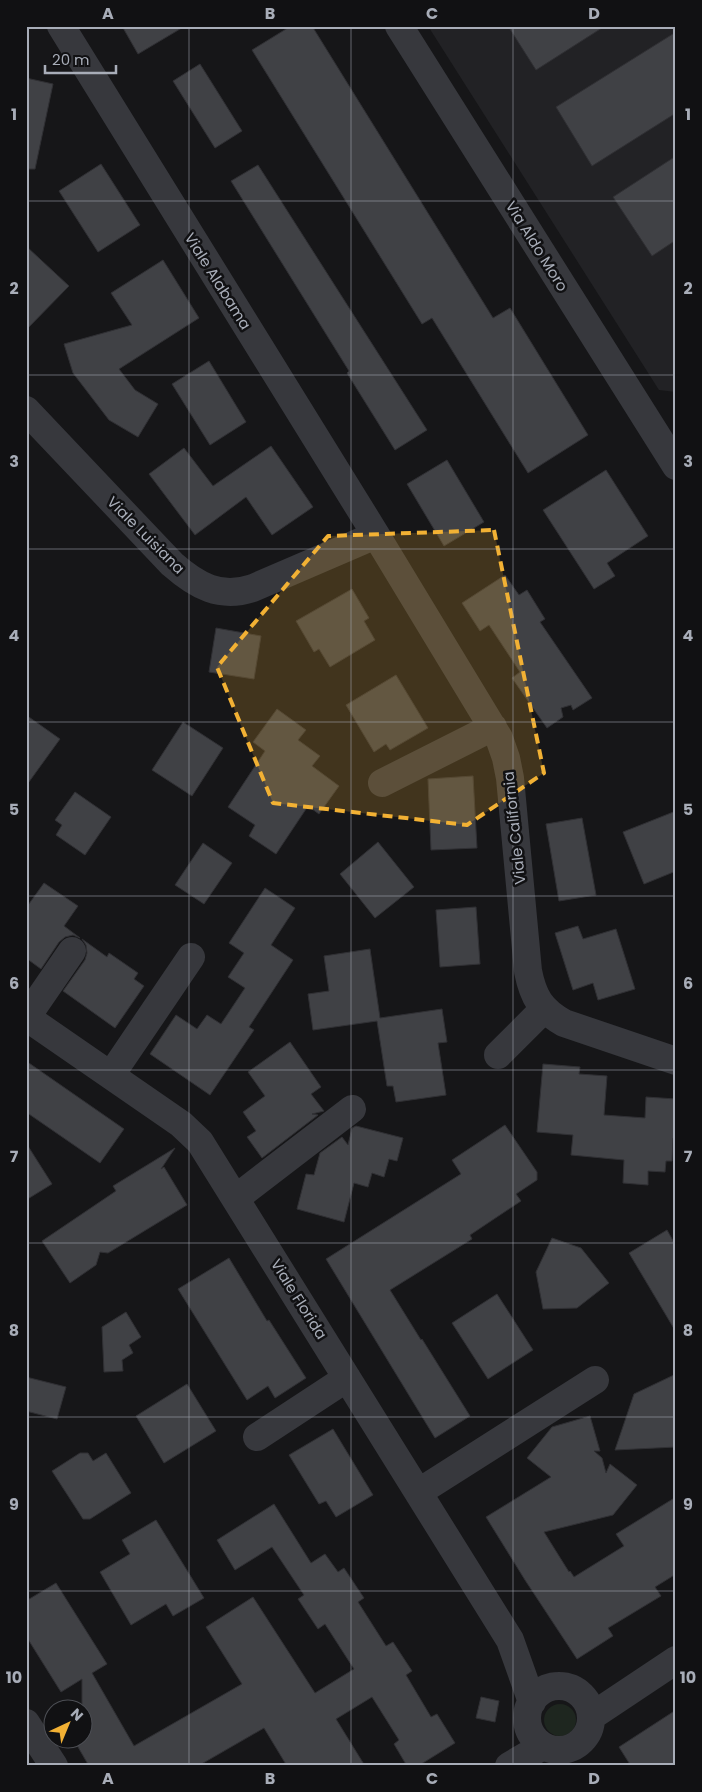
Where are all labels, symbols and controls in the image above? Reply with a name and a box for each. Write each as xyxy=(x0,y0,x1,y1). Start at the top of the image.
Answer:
text: A xyxy=(102,2,114,25)
text: B xyxy=(265,2,275,25)
text: C xyxy=(426,2,438,25)
text: D xyxy=(588,2,600,25)
scale bar xyxy=(45,42,116,74)
text: 20 m xyxy=(52,49,90,70)
text: 1 xyxy=(11,103,17,126)
text: 1 xyxy=(685,103,691,126)
street label: Via Aldo Moro xyxy=(501,197,573,295)
street label: Viale Alabama xyxy=(180,228,256,334)
text: 2 xyxy=(9,277,19,300)
text: 2 xyxy=(683,277,693,300)
text: 3 xyxy=(9,450,19,473)
text: 3 xyxy=(683,450,693,473)
street label: Viale Luisiana xyxy=(102,491,190,579)
text: 4 xyxy=(9,624,20,647)
text: 4 xyxy=(683,624,694,647)
street label: Viale California xyxy=(498,770,530,886)
text: 5 xyxy=(9,798,19,821)
text: 5 xyxy=(683,798,693,821)
text: 6 xyxy=(9,972,19,995)
text: 6 xyxy=(683,972,693,995)
text: 7 xyxy=(10,1145,19,1168)
text: 7 xyxy=(684,1145,693,1168)
street label: Viale Florida xyxy=(266,1255,332,1343)
text: 8 xyxy=(9,1319,19,1342)
text: 8 xyxy=(683,1319,693,1342)
text: 9 xyxy=(9,1493,19,1516)
text: 9 xyxy=(683,1493,693,1516)
text: 10 xyxy=(6,1666,22,1689)
text: 10 xyxy=(680,1666,696,1689)
north arrow xyxy=(42,1700,92,1750)
text: N xyxy=(66,1704,88,1725)
text: A xyxy=(102,1767,114,1790)
text: B xyxy=(265,1767,275,1790)
text: C xyxy=(426,1767,438,1790)
text: D xyxy=(588,1767,600,1790)

